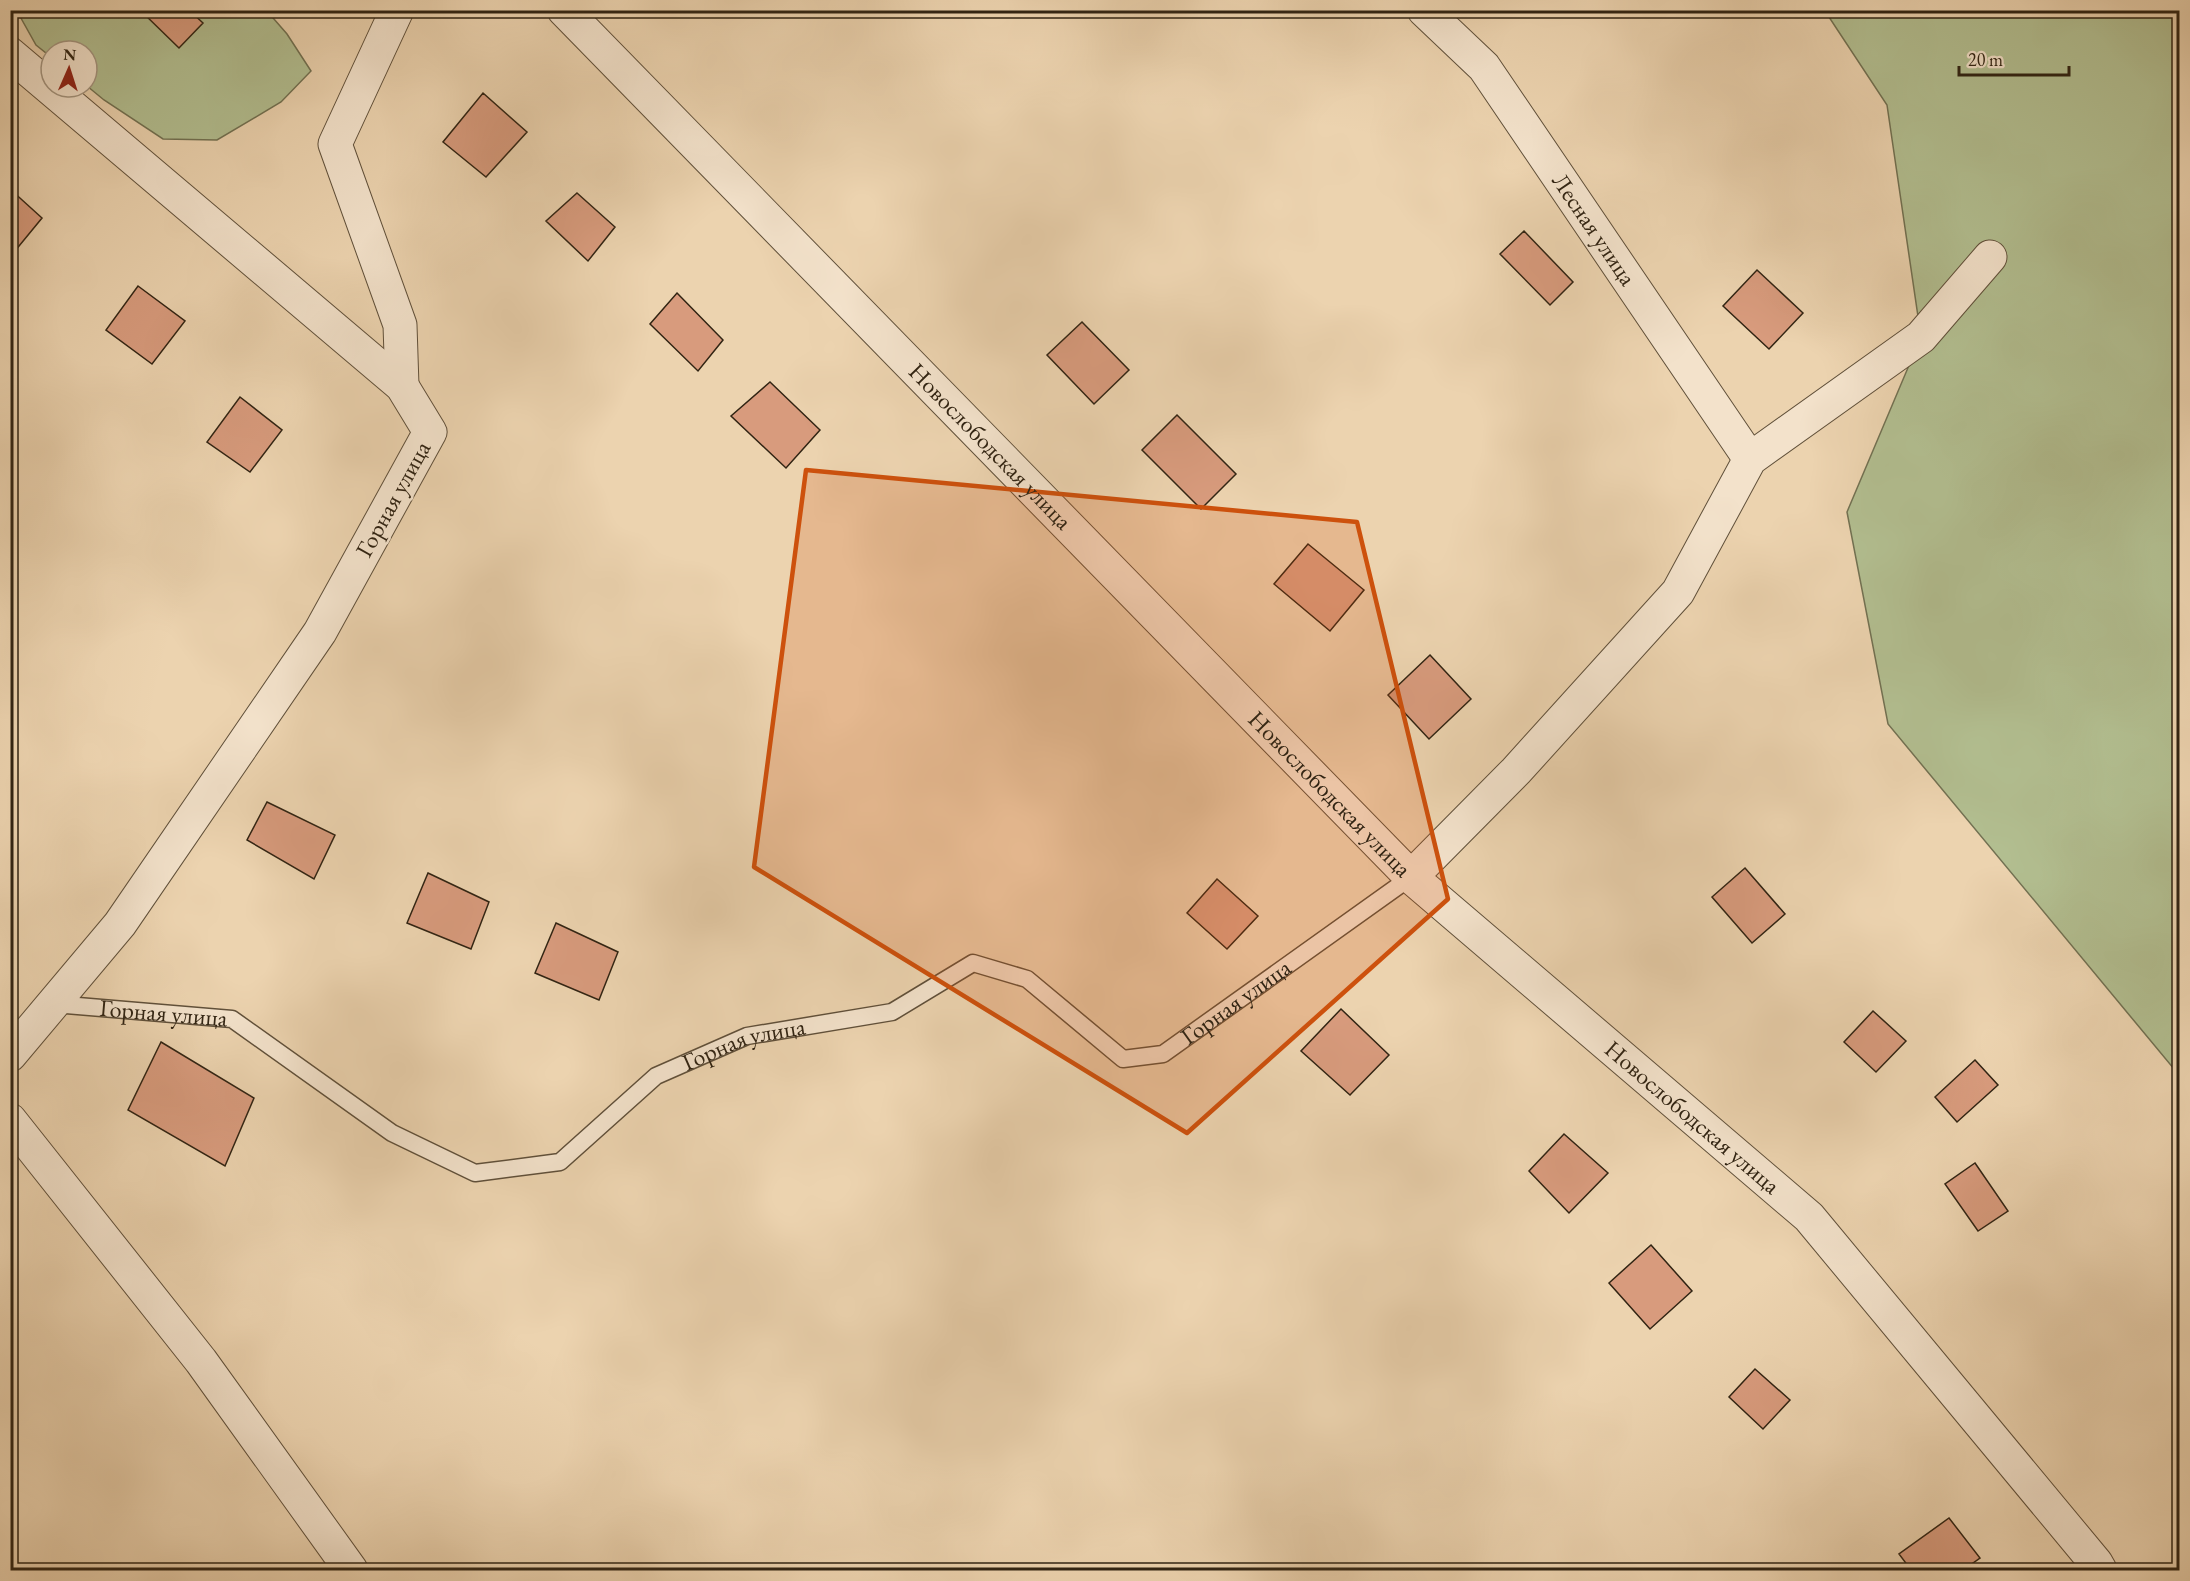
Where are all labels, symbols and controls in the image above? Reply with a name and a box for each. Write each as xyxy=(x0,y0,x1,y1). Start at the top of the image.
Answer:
north arrow xyxy=(39,39,99,99)
scale bar xyxy=(1959,39,2068,77)
text: N xyxy=(63,44,77,65)
text: 20 m xyxy=(1968,48,2003,71)
street label: Лесная улица xyxy=(1545,167,1644,292)
street label: Новослободская улица xyxy=(902,356,1079,536)
street label: Горная улица xyxy=(348,435,437,562)
street label: Новослободская улица xyxy=(1242,704,1419,884)
street label: Горная улица xyxy=(1174,951,1297,1051)
street label: Горная улица xyxy=(98,992,229,1034)
street label: Горная улица xyxy=(677,1011,808,1078)
street label: Новослободская улица xyxy=(1598,1033,1787,1201)

